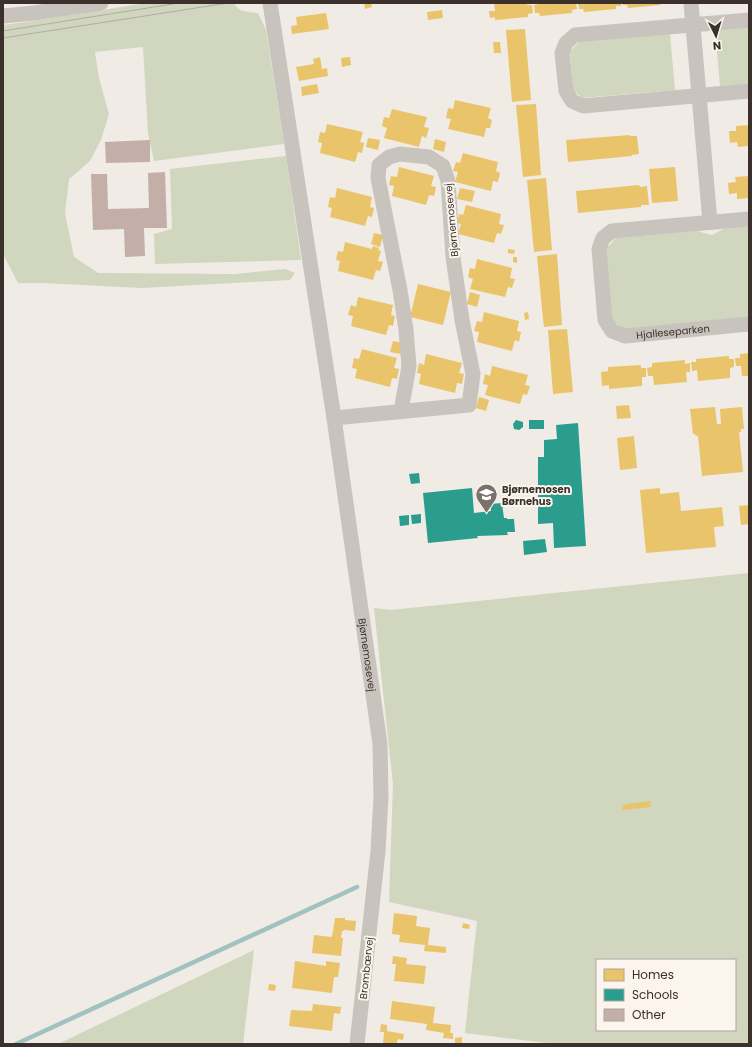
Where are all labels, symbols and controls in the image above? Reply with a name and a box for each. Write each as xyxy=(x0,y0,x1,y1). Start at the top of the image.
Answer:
north arrow xyxy=(696,16,736,56)
text: N xyxy=(712,38,722,54)
street label: Bjørnemosevej xyxy=(441,183,462,257)
street label: Hjalleseparken xyxy=(636,321,710,343)
school or university icon: Bjørnemosen Børnehus xyxy=(474,482,500,515)
place label: Bjørnemosen Børnehus xyxy=(502,482,571,509)
street label: Bjørnemosevej xyxy=(354,617,379,692)
street label: Brombærvej xyxy=(356,936,377,1000)
legend xyxy=(596,959,736,1031)
text: Homes xyxy=(632,966,674,983)
text: Schools xyxy=(632,986,679,1003)
text: Other xyxy=(632,1006,666,1023)

